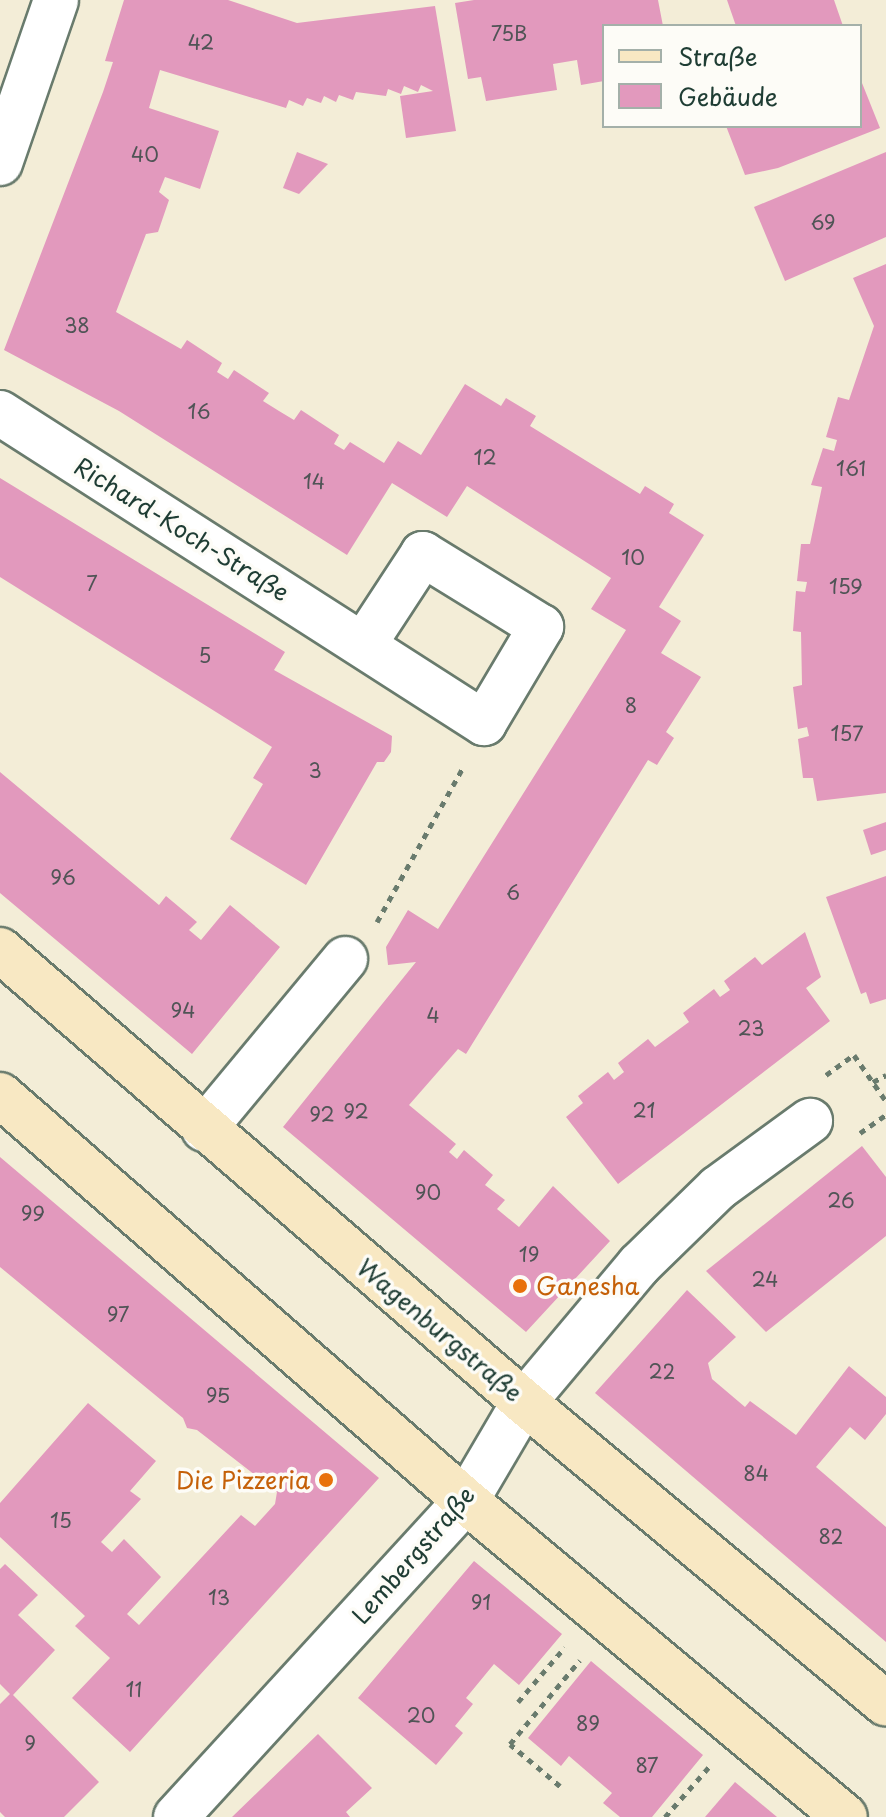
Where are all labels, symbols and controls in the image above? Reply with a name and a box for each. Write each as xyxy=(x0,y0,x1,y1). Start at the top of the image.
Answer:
house number: 75B xyxy=(491,21,527,45)
legend xyxy=(602,24,862,128)
house number: 42 xyxy=(188,30,214,54)
text: Straße xyxy=(678,38,757,74)
text: Gebäude xyxy=(678,78,778,114)
house number: 40 xyxy=(131,142,159,166)
house number: 69 xyxy=(810,210,836,234)
house number: 38 xyxy=(64,313,90,337)
house number: 16 xyxy=(188,399,210,423)
house number: 12 xyxy=(473,445,497,469)
street label: Richard-Koch-Straße xyxy=(69,451,295,607)
house number: 161 xyxy=(836,456,866,480)
house number: 14 xyxy=(303,469,325,493)
house number: 10 xyxy=(621,545,645,569)
house number: 7 xyxy=(86,571,98,595)
house number: 159 xyxy=(829,574,863,598)
house number: 5 xyxy=(199,643,211,667)
house number: 8 xyxy=(625,693,637,717)
house number: 157 xyxy=(831,721,863,745)
house number: 3 xyxy=(308,758,322,782)
house number: 96 xyxy=(50,865,76,889)
house number: 6 xyxy=(506,880,520,904)
house number: 94 xyxy=(171,998,195,1022)
house number: 4 xyxy=(426,1003,440,1027)
house number: 23 xyxy=(737,1016,765,1040)
house number: 21 xyxy=(632,1098,656,1122)
house number: 92 xyxy=(343,1099,369,1123)
house number: 92 xyxy=(309,1102,335,1126)
house number: 90 xyxy=(415,1180,441,1204)
house number: 26 xyxy=(827,1188,855,1212)
house number: 99 xyxy=(21,1201,45,1225)
house number: 19 xyxy=(519,1242,539,1266)
street label: Wagenburgstraße xyxy=(352,1253,528,1407)
house number: 24 xyxy=(752,1267,778,1291)
place label: Ganesha xyxy=(536,1272,639,1300)
marker: Ganesha xyxy=(511,1277,529,1295)
house number: 97 xyxy=(107,1302,129,1326)
house number: 22 xyxy=(649,1359,675,1383)
house number: 95 xyxy=(206,1383,230,1407)
house number: 84 xyxy=(743,1461,769,1485)
place label: Die Pizzeria xyxy=(175,1466,310,1494)
marker: Die Pizzeria xyxy=(317,1471,335,1489)
street label: Lembergstraße xyxy=(346,1481,480,1629)
house number: 15 xyxy=(50,1508,72,1532)
house number: 82 xyxy=(819,1524,843,1548)
house number: 13 xyxy=(208,1585,230,1609)
house number: 91 xyxy=(471,1590,491,1614)
house number: 11 xyxy=(126,1677,142,1701)
house number: 20 xyxy=(407,1703,435,1727)
house number: 89 xyxy=(576,1711,600,1735)
house number: 9 xyxy=(24,1731,36,1755)
house number: 87 xyxy=(636,1753,658,1777)

